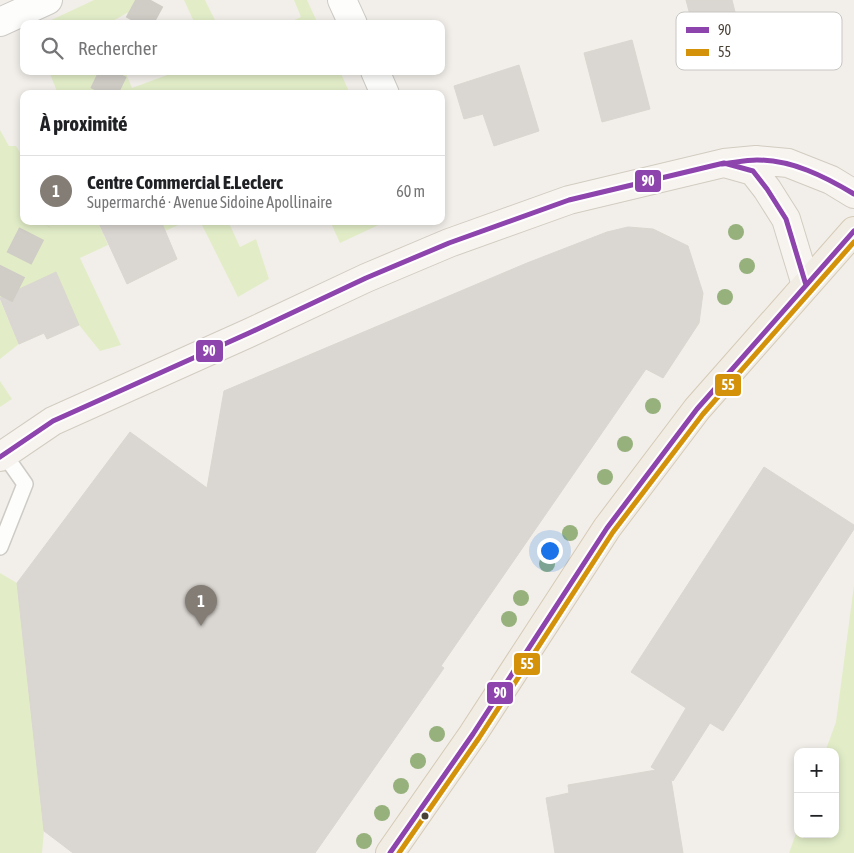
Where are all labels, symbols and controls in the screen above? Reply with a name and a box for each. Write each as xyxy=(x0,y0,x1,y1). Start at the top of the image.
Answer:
legend xyxy=(676,12,842,70)
search box xyxy=(20,20,445,75)
text: 90 xyxy=(718,22,732,38)
icon: search xyxy=(38,34,66,62)
text: Rechercher xyxy=(78,37,157,59)
text: 55 xyxy=(718,44,731,60)
text: À proximité xyxy=(40,111,128,135)
line badge: 90 xyxy=(634,169,662,193)
text: Centre Commercial E.Leclerc xyxy=(87,171,283,193)
text: 90 xyxy=(641,173,655,189)
text: 1 xyxy=(52,182,60,200)
text: 60 m xyxy=(396,182,425,200)
text: Supermarché · Avenue Sidoine Apollinaire xyxy=(87,193,332,211)
line badge: 90 xyxy=(195,339,224,363)
text: 90 xyxy=(202,343,216,359)
line badge: 55 xyxy=(714,373,742,397)
text: 55 xyxy=(721,377,735,393)
your location xyxy=(537,538,563,564)
pin: 1 xyxy=(185,585,217,626)
line badge: 55 xyxy=(513,652,541,676)
text: 55 xyxy=(520,656,534,672)
line badge: 90 xyxy=(486,681,514,705)
text: 90 xyxy=(493,685,507,701)
map controls xyxy=(794,748,839,838)
button: + xyxy=(794,748,839,793)
button: − xyxy=(794,793,839,838)
unlabelled marker xyxy=(420,811,430,821)

